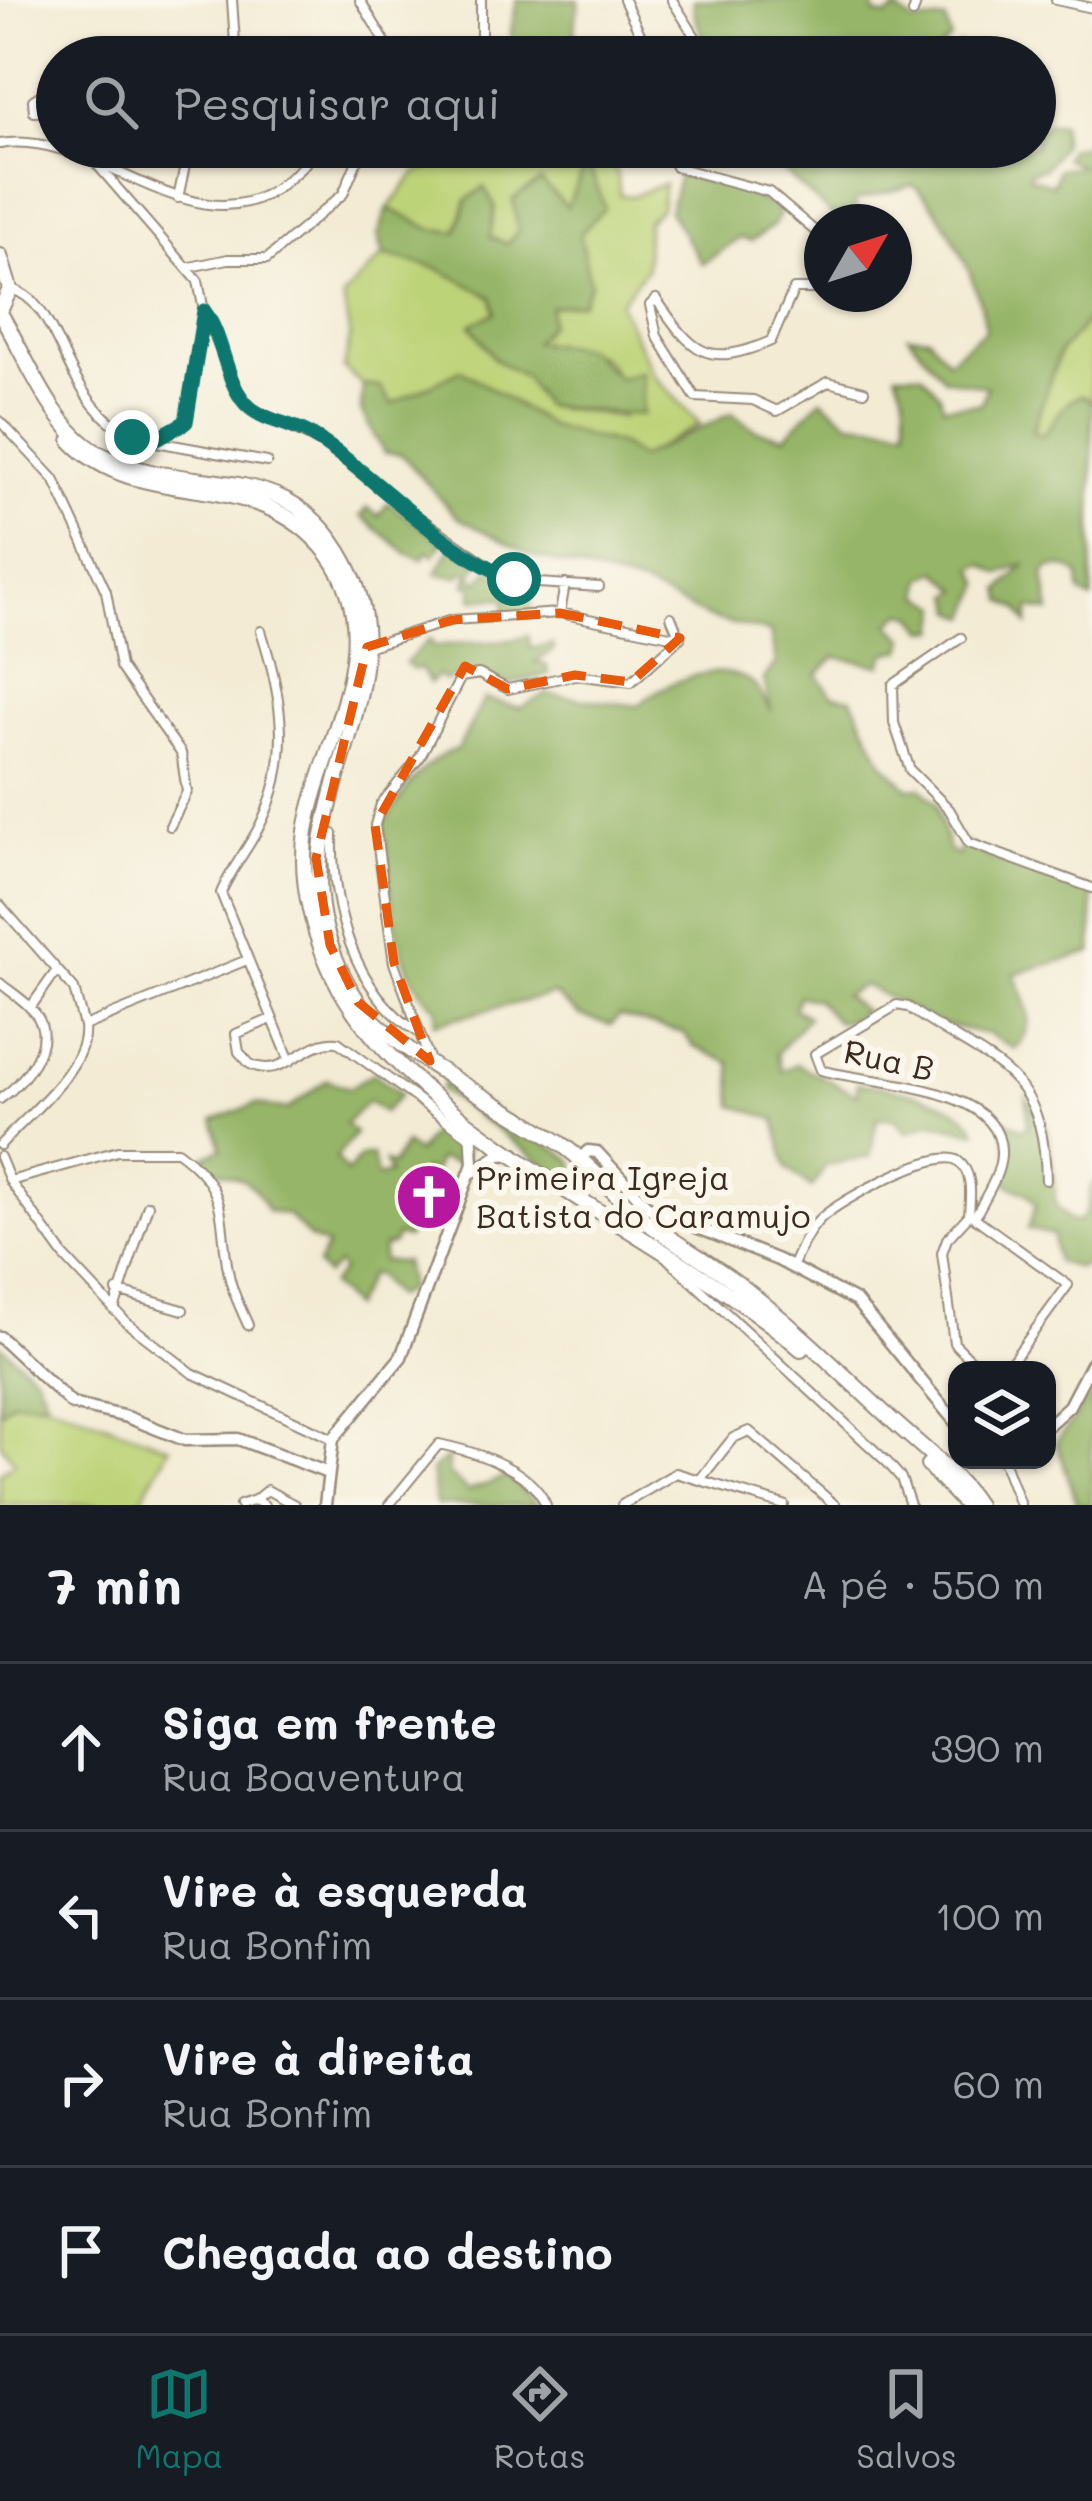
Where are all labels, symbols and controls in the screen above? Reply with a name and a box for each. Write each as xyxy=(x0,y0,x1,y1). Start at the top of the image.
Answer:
search box xyxy=(36,36,1056,168)
icon: search xyxy=(78,69,144,135)
text: Pesquisar aqui xyxy=(174,73,501,131)
north arrow xyxy=(804,204,912,312)
route end xyxy=(105,410,159,464)
route start xyxy=(487,552,541,606)
street label: Rua B xyxy=(840,1028,938,1089)
place label: Primeira Igreja Batista do Caramujo xyxy=(476,1155,811,1236)
church icon: Primeira Igreja Batista do Caramujo xyxy=(394,1162,464,1232)
map controls xyxy=(948,1361,1056,1469)
button: layers xyxy=(948,1361,1056,1469)
text: 7 min xyxy=(48,1550,182,1617)
text: A pé · 550 m xyxy=(801,1558,1044,1609)
text: Siga em frente xyxy=(162,1692,497,1750)
icon: ahead xyxy=(48,1714,114,1780)
text: 390 m xyxy=(930,1721,1044,1772)
text: Rua Boaventura xyxy=(162,1750,466,1801)
text: Vire à esquerda xyxy=(162,1860,528,1918)
icon: left xyxy=(48,1882,114,1948)
text: 100 m xyxy=(935,1889,1044,1940)
text: Rua Bonfim xyxy=(162,1918,372,1969)
text: Vire à direita xyxy=(162,2028,474,2086)
icon: right xyxy=(48,2050,114,2116)
text: 60 m xyxy=(953,2057,1044,2108)
text: Rua Bonfim xyxy=(162,2086,372,2137)
icon: arrive xyxy=(48,2218,114,2284)
text: Chegada ao destino xyxy=(162,2222,613,2280)
tab: Mapa xyxy=(135,2361,223,2476)
tab: Rotas xyxy=(494,2361,586,2476)
tab: Salvos xyxy=(856,2361,957,2476)

